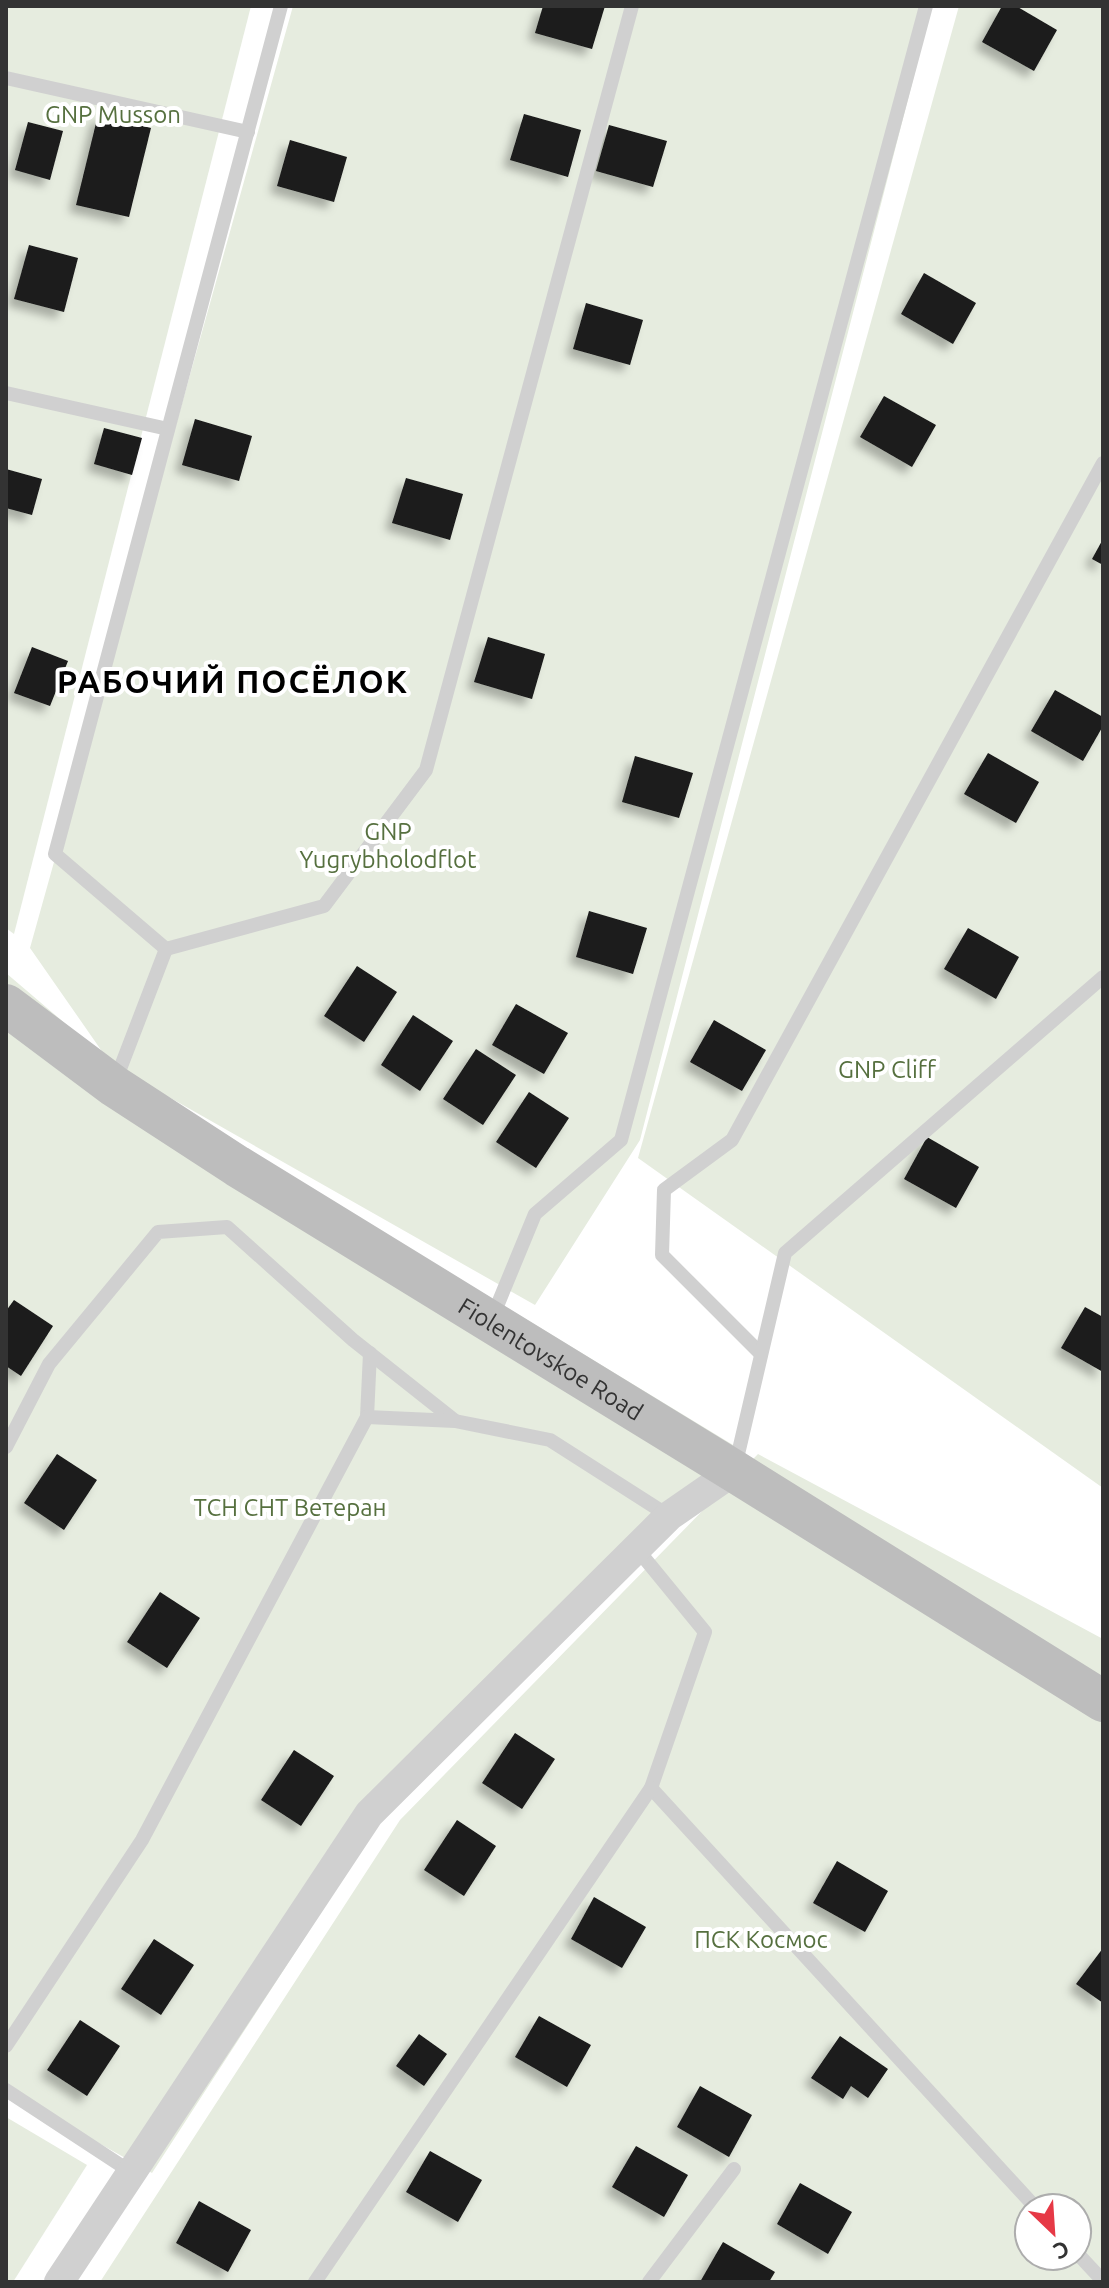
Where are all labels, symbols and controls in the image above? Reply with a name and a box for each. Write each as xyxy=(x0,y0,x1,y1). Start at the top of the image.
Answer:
park label: GNP Musson xyxy=(45,101,181,128)
district label: РАБОЧИЙ ПОСЁЛОК xyxy=(57,663,409,699)
park label: GNP Yugrybholodflot xyxy=(299,818,477,873)
park label: GNP Cliff xyxy=(838,1056,937,1083)
street label: Fiolentovskoe Road xyxy=(454,1292,648,1425)
park label: ТСН СНТ Ветеран xyxy=(193,1494,387,1521)
park label: ПСК Космос xyxy=(694,1926,828,1953)
north arrow xyxy=(1013,2192,1093,2272)
text: С xyxy=(1050,2236,1073,2265)

